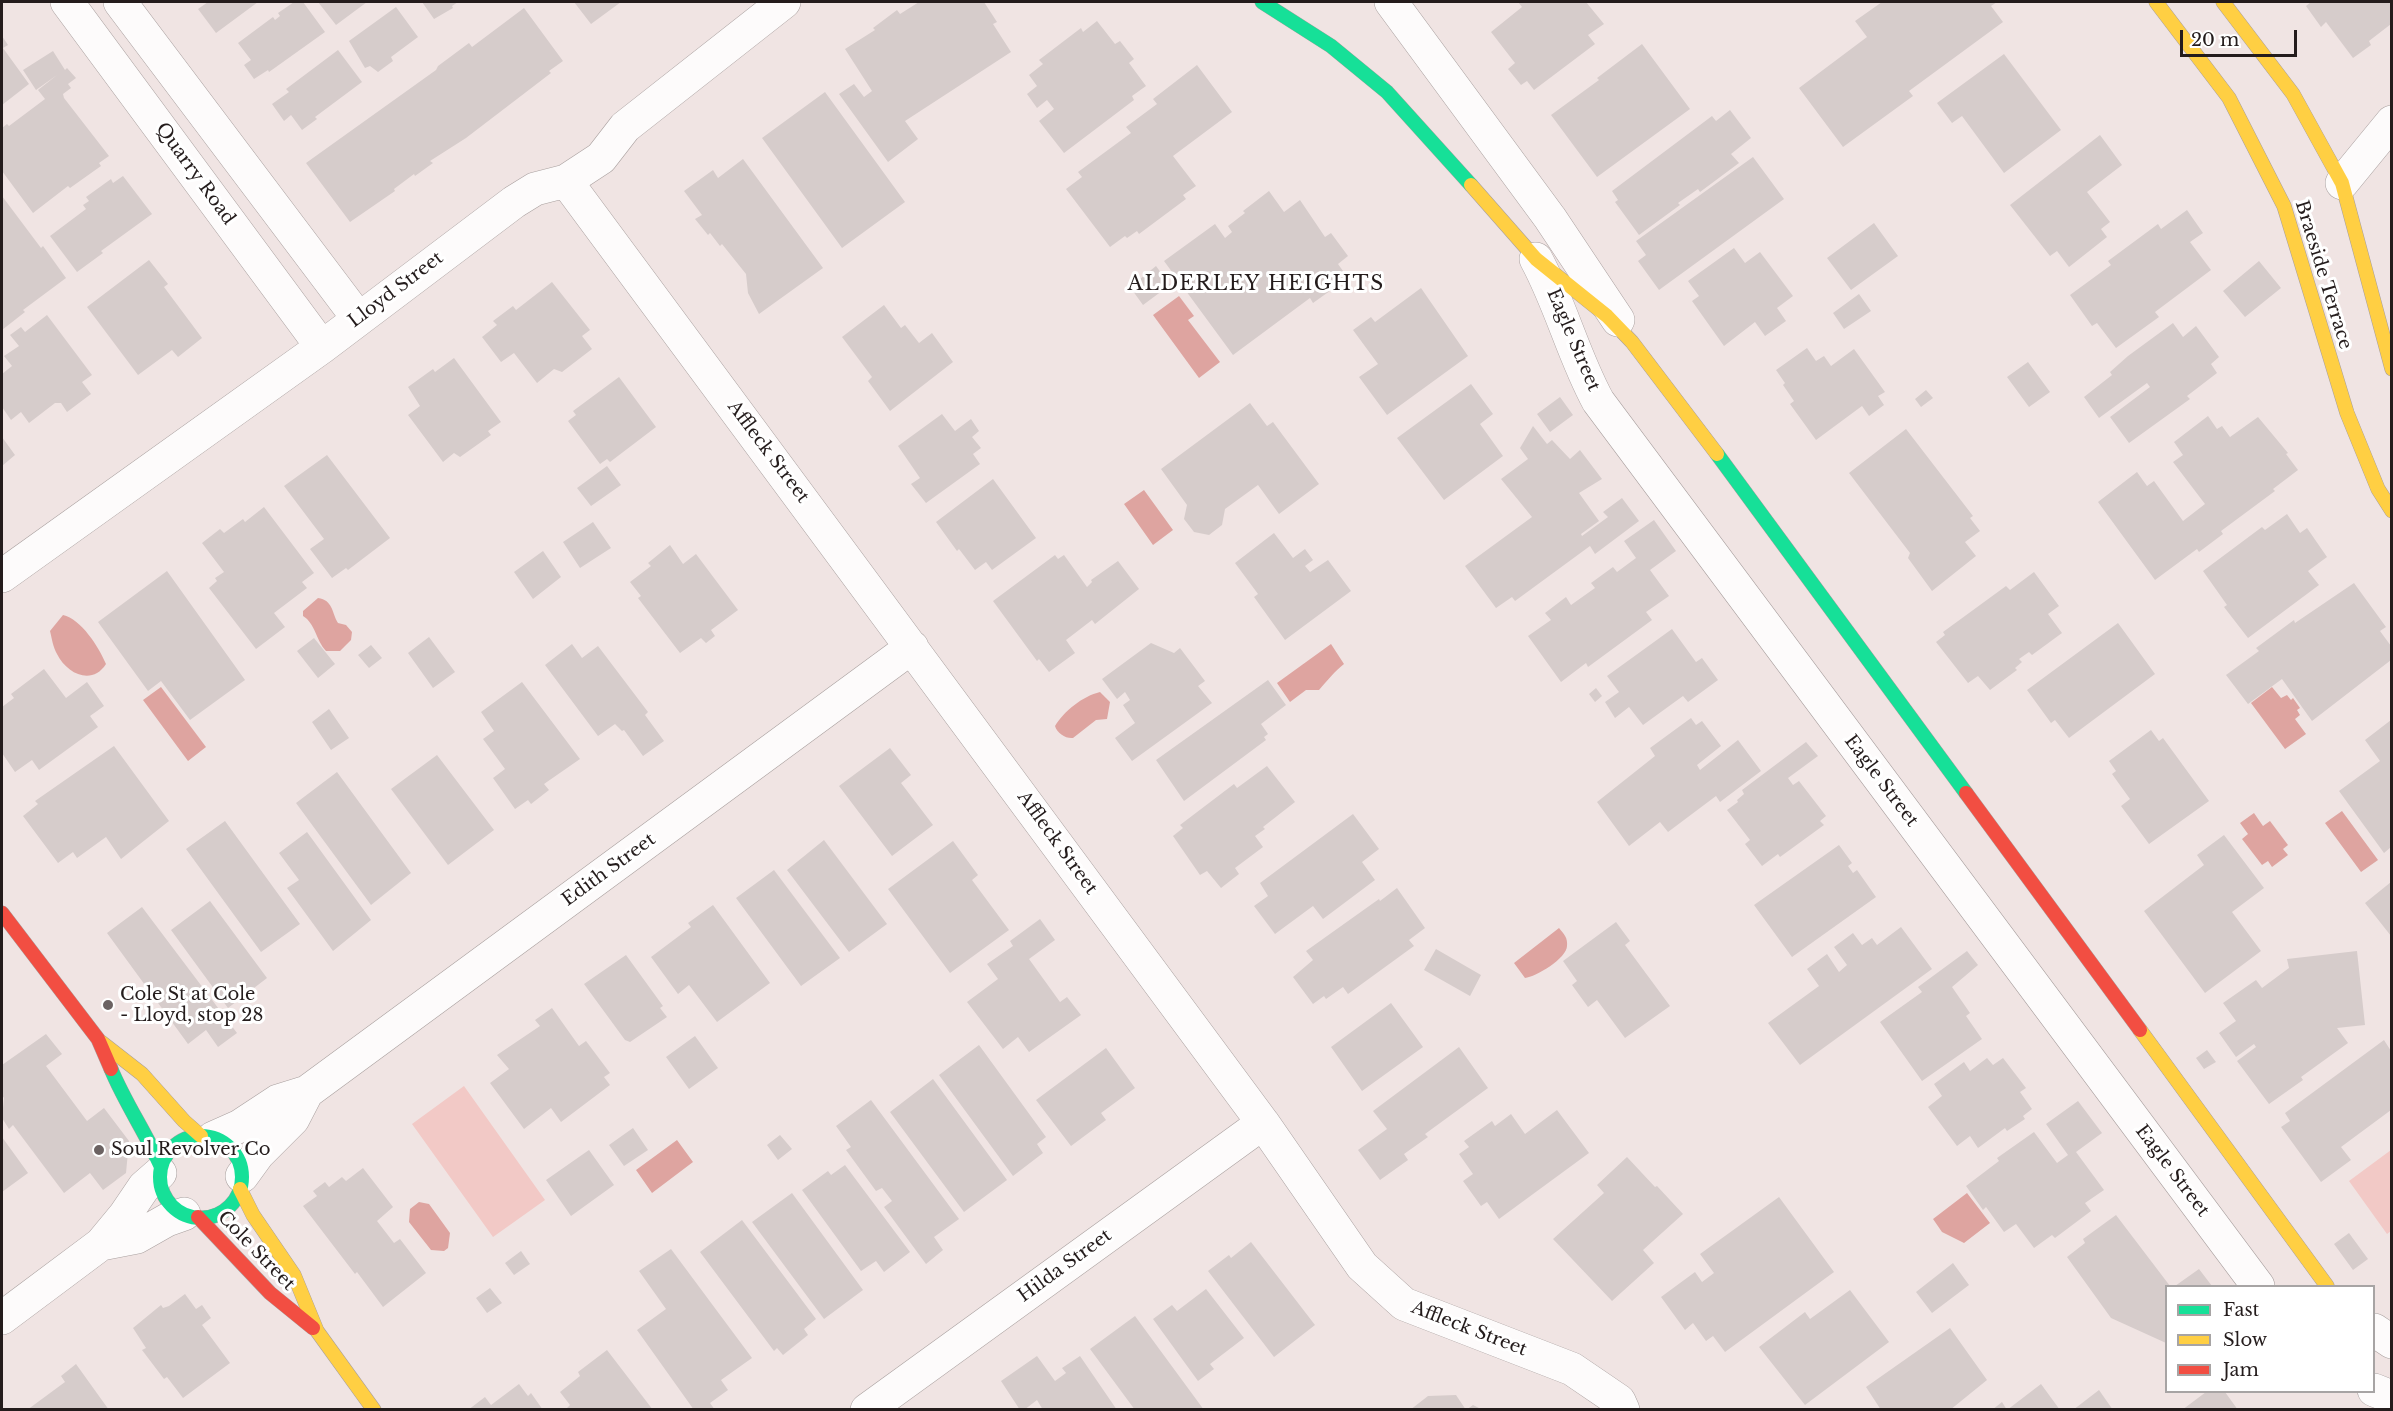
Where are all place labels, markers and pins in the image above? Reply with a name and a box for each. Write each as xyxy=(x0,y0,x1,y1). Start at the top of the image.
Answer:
place label: Cole St at Cole - Lloyd, stop 28 xyxy=(120,984,263,1026)
marker: Cole St at Cole - Lloyd, stop 28 xyxy=(101,998,115,1012)
place label: Soul Revolver Co xyxy=(111,1139,271,1161)
marker: Soul Revolver Co xyxy=(92,1143,106,1157)

